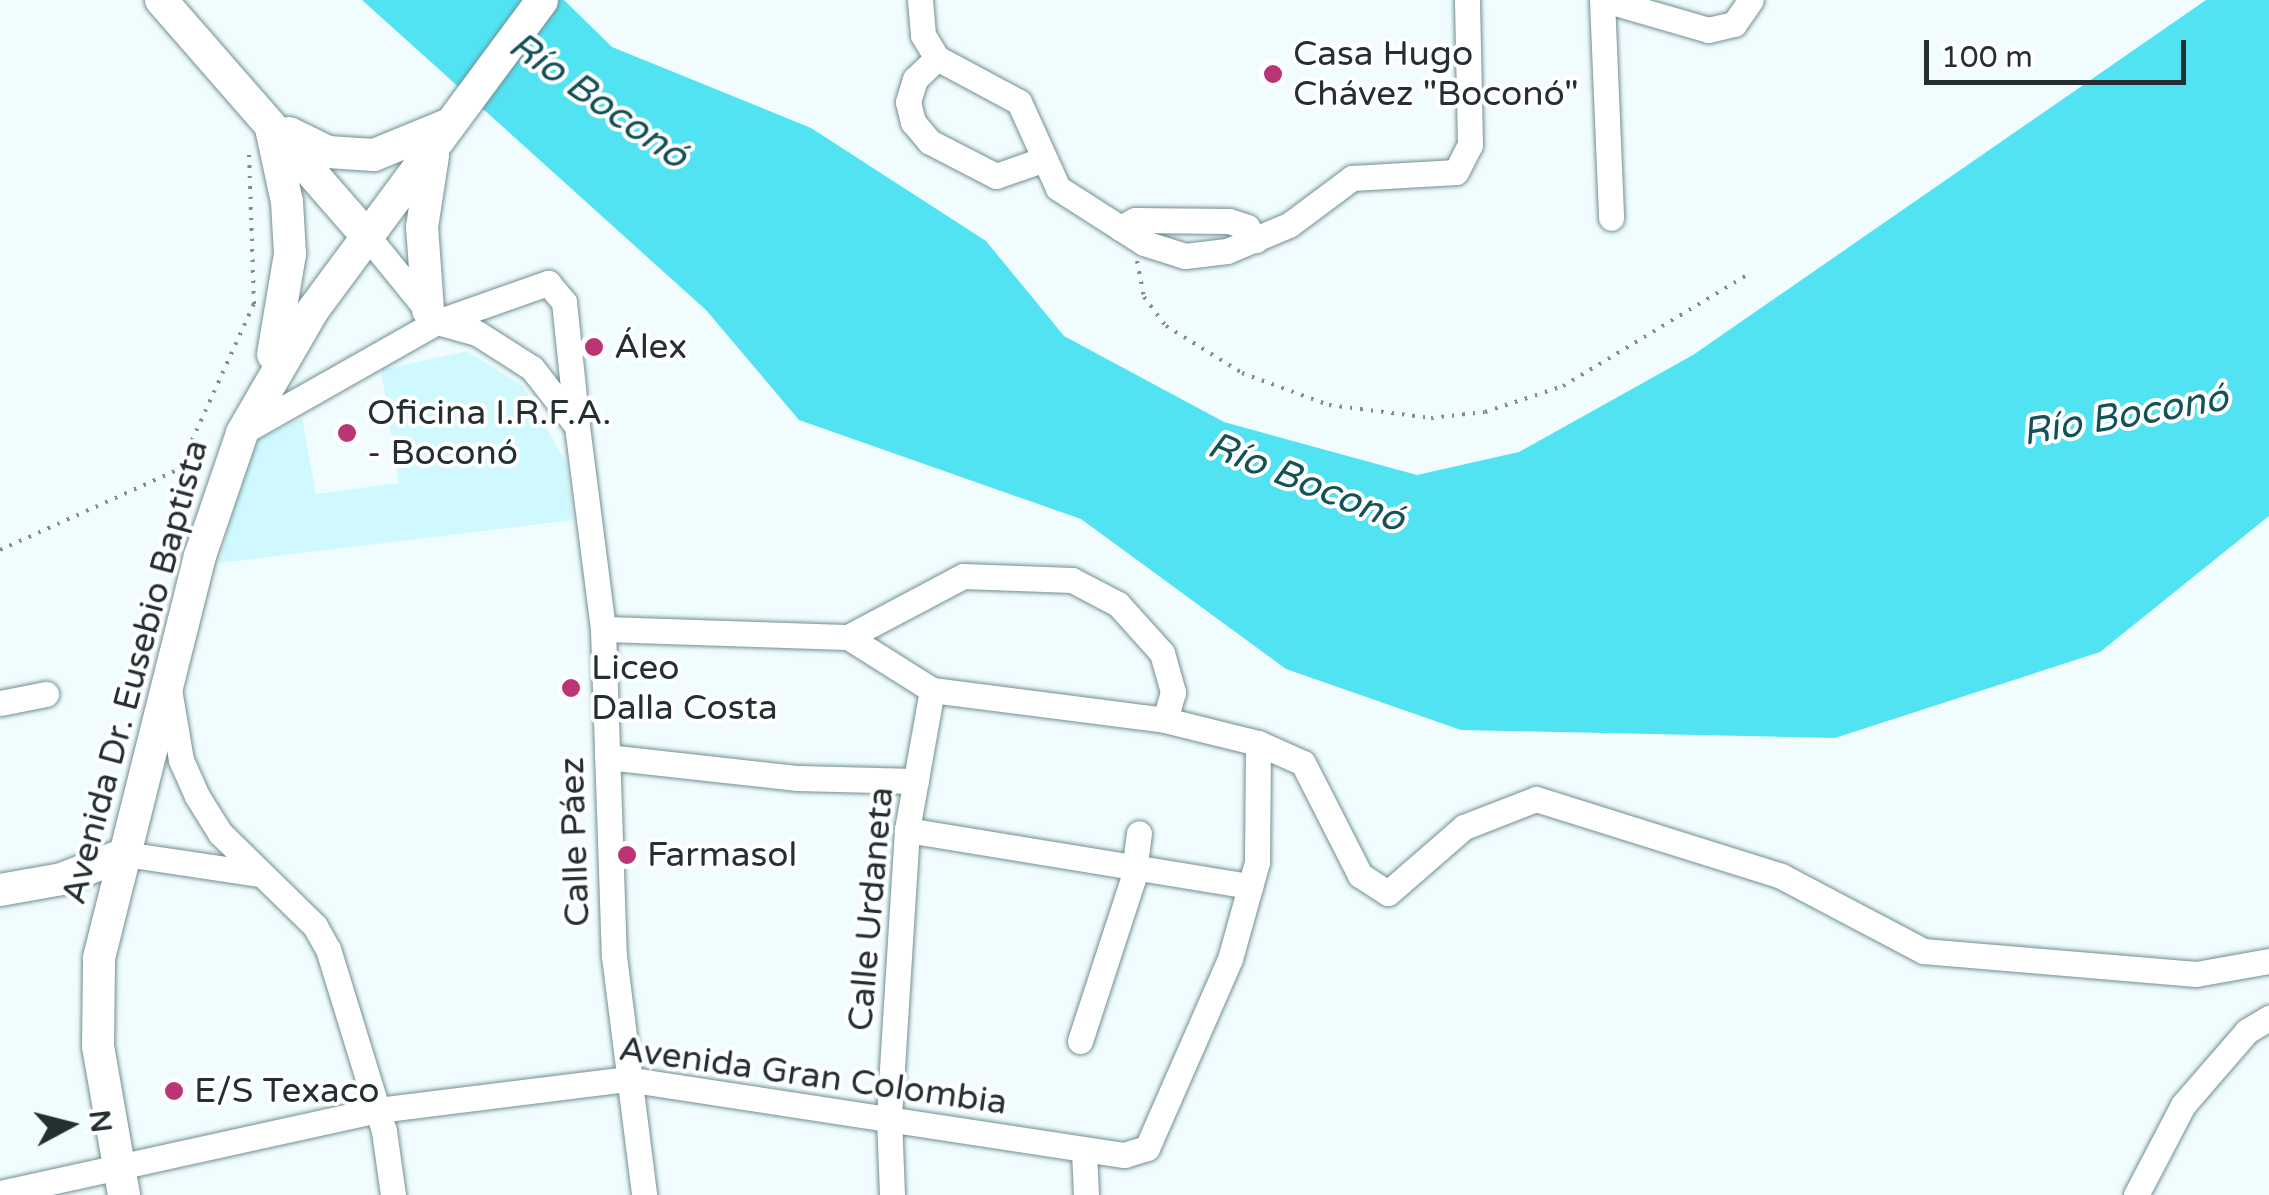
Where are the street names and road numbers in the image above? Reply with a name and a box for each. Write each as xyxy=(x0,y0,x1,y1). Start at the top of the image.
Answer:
street label: Avenida Dr. Eusebio Baptista xyxy=(53,435,217,909)
street label: Calle Páez xyxy=(551,756,599,928)
street label: Calle Urdaneta xyxy=(839,785,903,1033)
street label: Avenida Gran Colombia xyxy=(616,1028,1010,1124)

